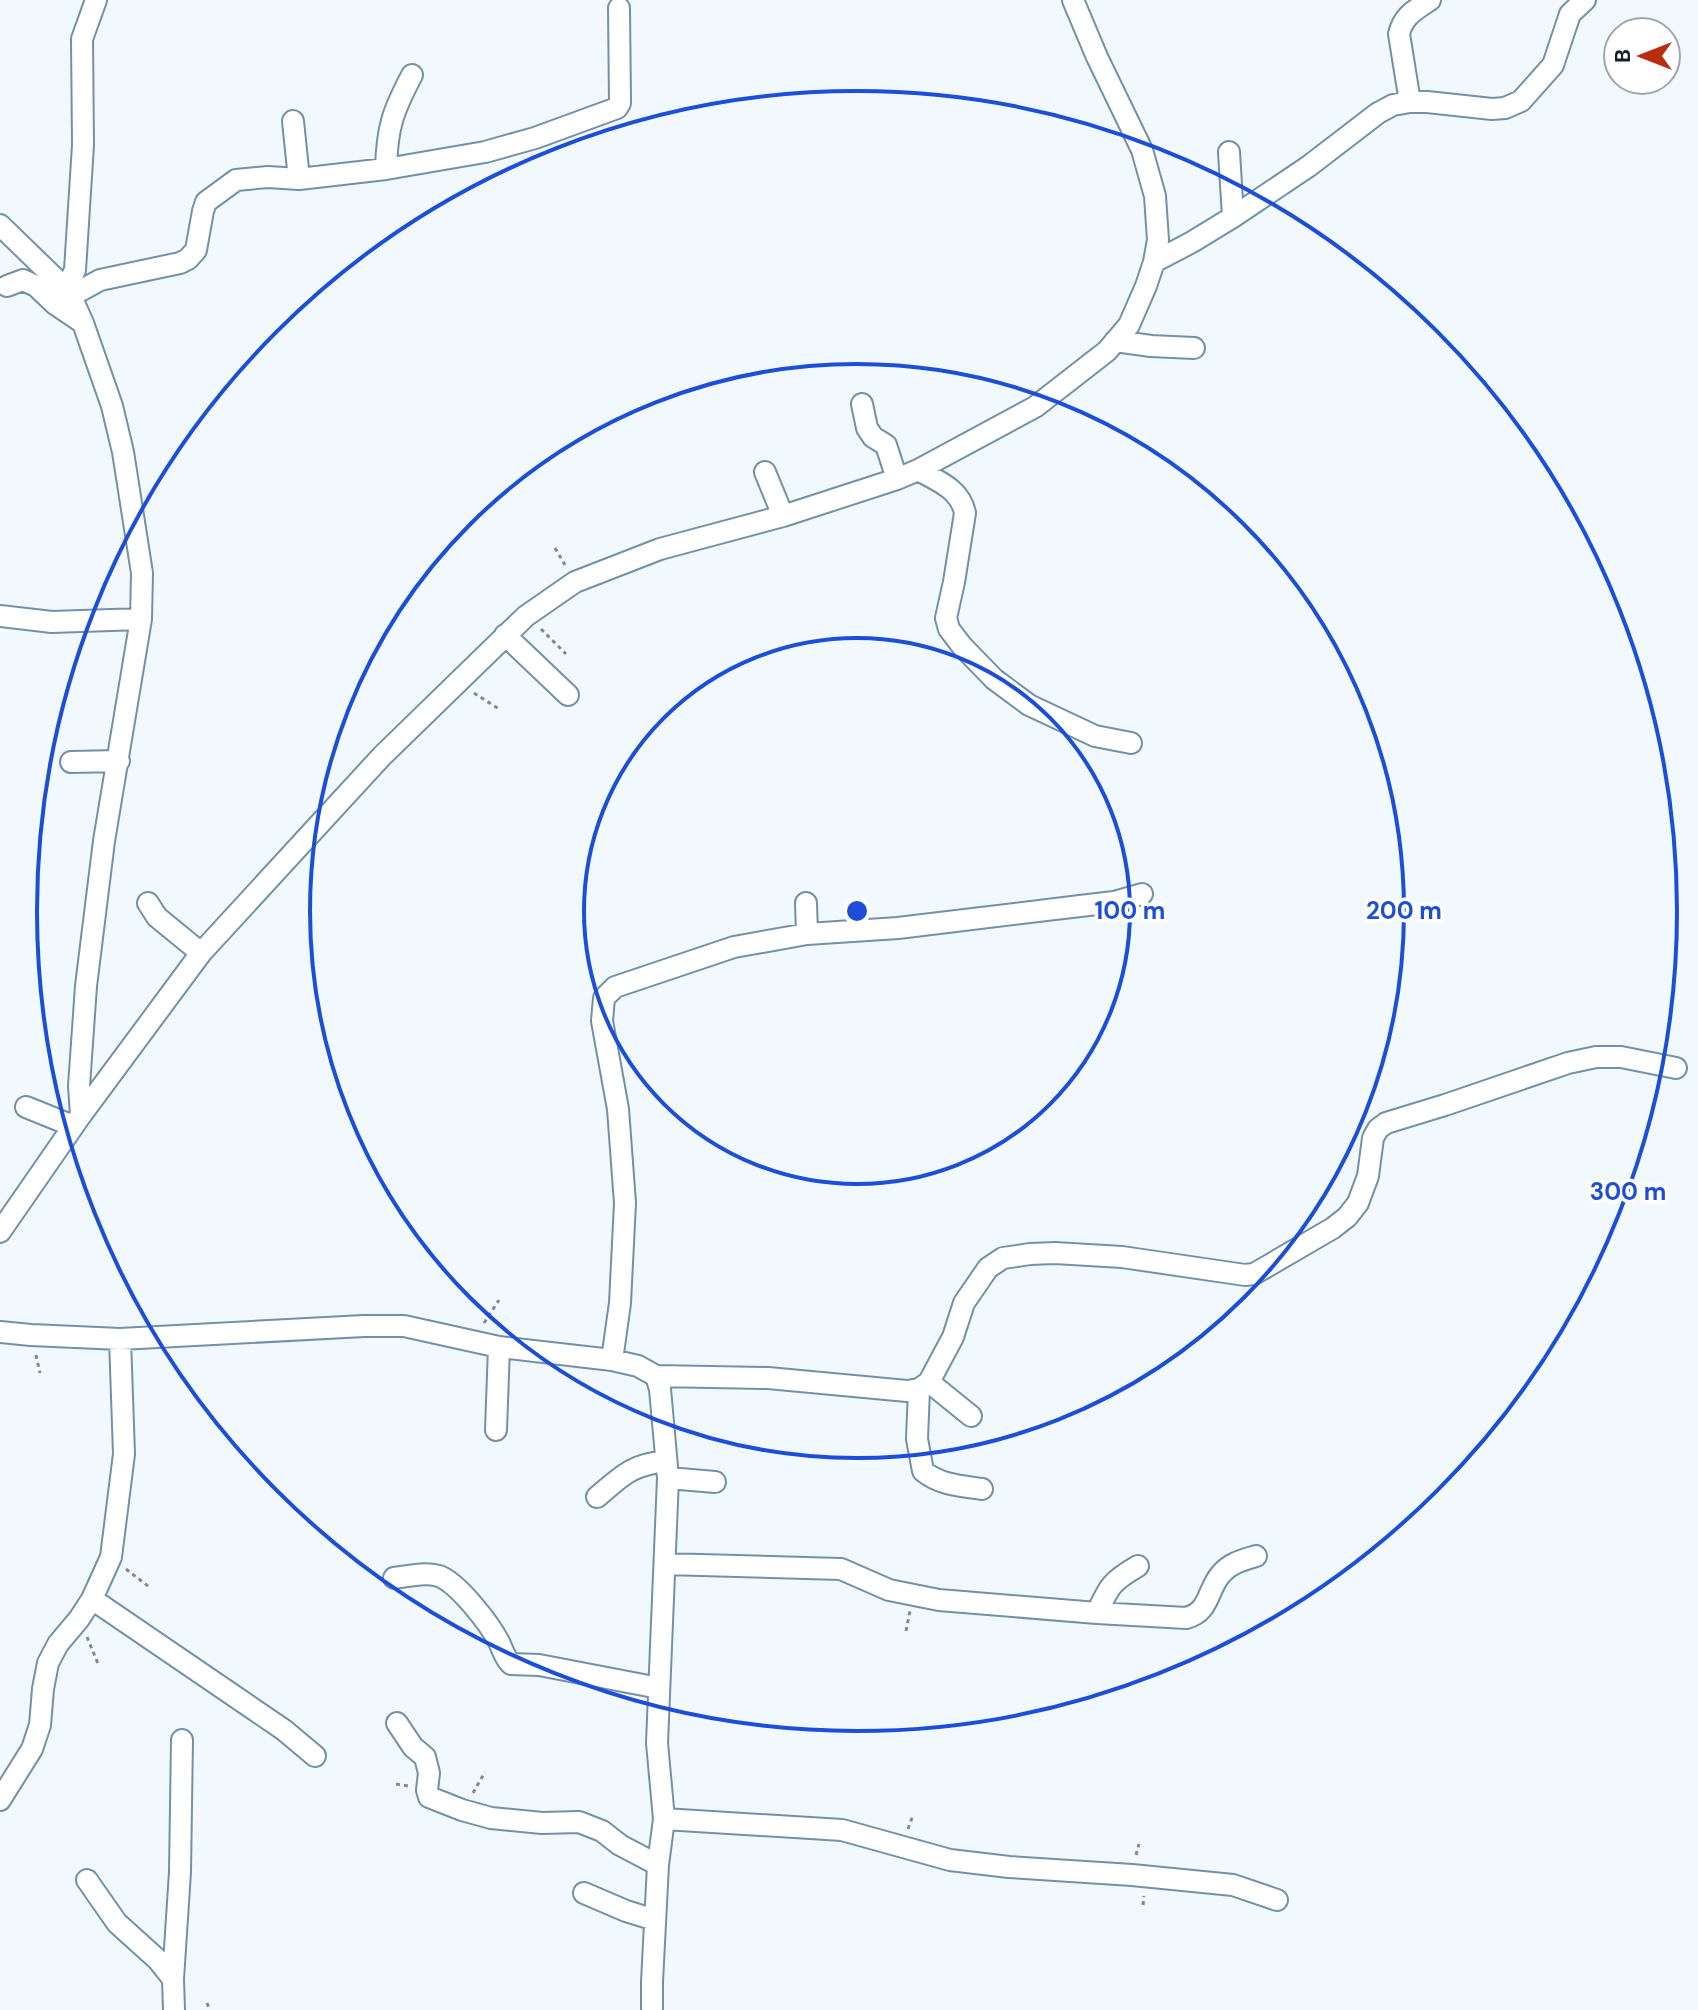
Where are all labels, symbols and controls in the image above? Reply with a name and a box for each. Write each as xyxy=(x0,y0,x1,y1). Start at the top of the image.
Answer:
north arrow xyxy=(1602,16,1682,96)
text: B xyxy=(1608,49,1637,63)
text: 100 m xyxy=(1095,895,1165,926)
text: 200 m xyxy=(1366,895,1442,926)
centre of rings xyxy=(843,897,871,925)
text: 300 m xyxy=(1590,1176,1666,1207)

